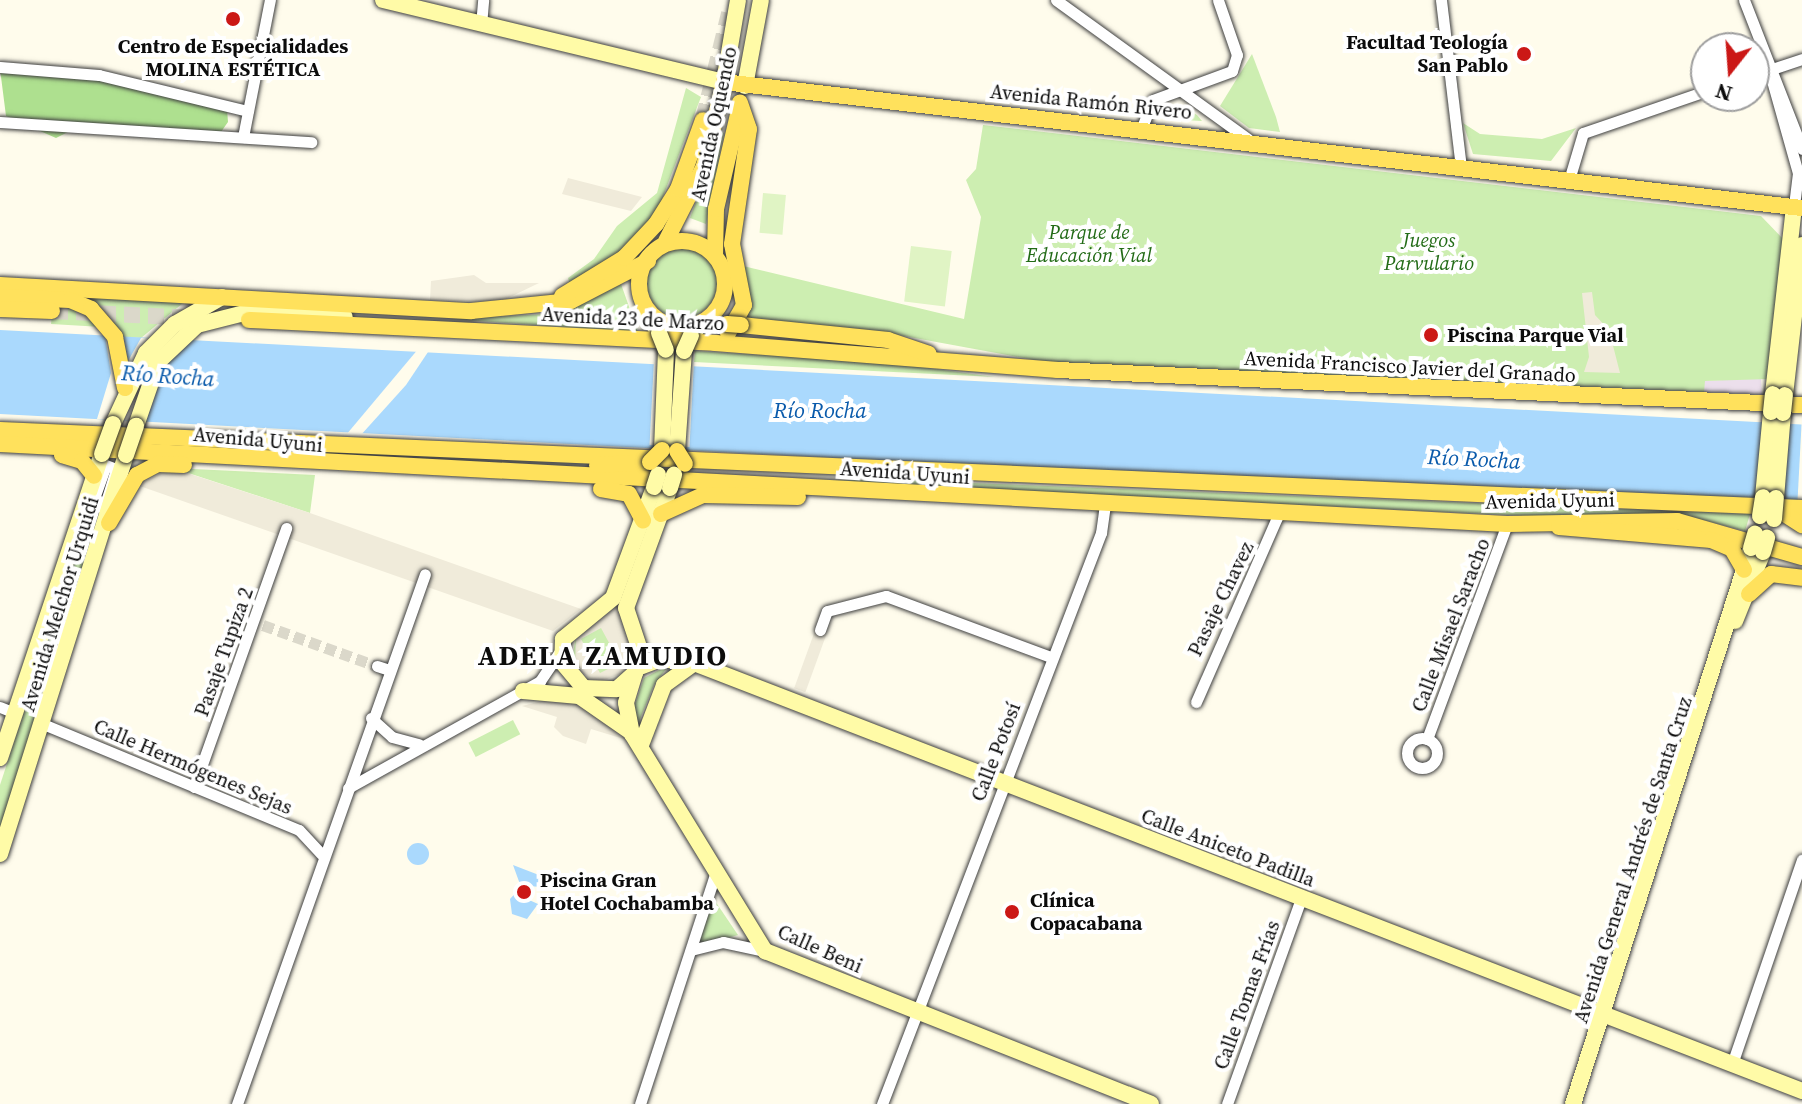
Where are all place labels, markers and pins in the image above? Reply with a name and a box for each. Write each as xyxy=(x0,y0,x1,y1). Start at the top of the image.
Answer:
marker: Centro de Especialidades MOLINA ESTÉTICA xyxy=(222,8,244,30)
place label: Facultad Teología San Pablo xyxy=(1346,30,1508,77)
place label: Centro de Especialidades MOLINA ESTÉTICA xyxy=(118,34,348,81)
marker: Facultad Teología San Pablo xyxy=(1515,45,1533,63)
place label: Piscina Parque Vial xyxy=(1447,323,1624,347)
marker: Piscina Parque Vial xyxy=(1422,326,1440,344)
place label: Piscina Gran Hotel Cochabamba xyxy=(540,868,714,915)
marker: Piscina Gran Hotel Cochabamba xyxy=(515,883,533,901)
place label: Clínica Copacabana xyxy=(1030,888,1142,935)
marker: Clínica Copacabana xyxy=(1001,901,1023,923)

